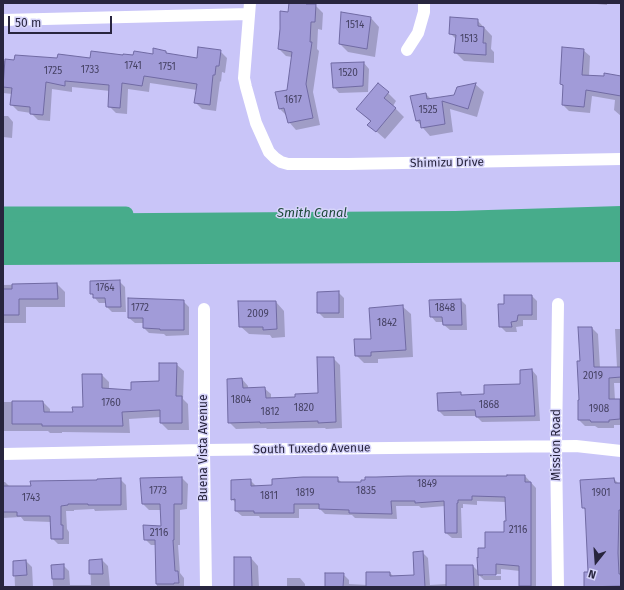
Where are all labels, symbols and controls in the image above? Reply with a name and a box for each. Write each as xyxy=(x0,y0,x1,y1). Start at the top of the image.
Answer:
scale bar xyxy=(10,8,114,34)
text: 50 m xyxy=(15,16,41,30)
house number: 1514 xyxy=(346,19,364,31)
house number: 1513 xyxy=(460,33,478,45)
house number: 1741 xyxy=(124,60,142,72)
house number: 1751 xyxy=(158,61,176,73)
house number: 1733 xyxy=(81,64,99,76)
house number: 1725 xyxy=(44,65,62,77)
house number: 1520 xyxy=(338,67,358,79)
house number: 1617 xyxy=(284,94,302,106)
house number: 1525 xyxy=(418,104,438,116)
street label: Shimizu Drive xyxy=(410,155,484,171)
water label: Smith Canal xyxy=(277,205,347,221)
house number: 1764 xyxy=(95,282,115,294)
house number: 1772 xyxy=(131,302,149,314)
house number: 1848 xyxy=(435,302,455,314)
house number: 2009 xyxy=(247,308,269,320)
house number: 1842 xyxy=(377,317,397,329)
house number: 2019 xyxy=(583,370,603,382)
street label: Buena Vista Avenue xyxy=(197,394,211,502)
house number: 1804 xyxy=(231,394,251,406)
house number: 1760 xyxy=(101,397,121,409)
house number: 1868 xyxy=(479,399,499,411)
house number: 1820 xyxy=(294,402,314,414)
house number: 1908 xyxy=(589,403,609,415)
house number: 1812 xyxy=(261,406,279,418)
street label: Mission Road xyxy=(550,409,564,481)
street label: South Tuxedo Avenue xyxy=(253,441,371,457)
house number: 1849 xyxy=(417,478,437,490)
house number: 1773 xyxy=(149,485,167,497)
house number: 1835 xyxy=(356,485,376,497)
house number: 1819 xyxy=(295,487,315,499)
house number: 1901 xyxy=(591,487,611,499)
house number: 1811 xyxy=(260,490,278,502)
house number: 1743 xyxy=(22,492,40,504)
house number: 2116 xyxy=(509,524,527,536)
house number: 2116 xyxy=(150,527,168,539)
north arrow xyxy=(576,542,616,582)
text: N xyxy=(587,567,598,581)

